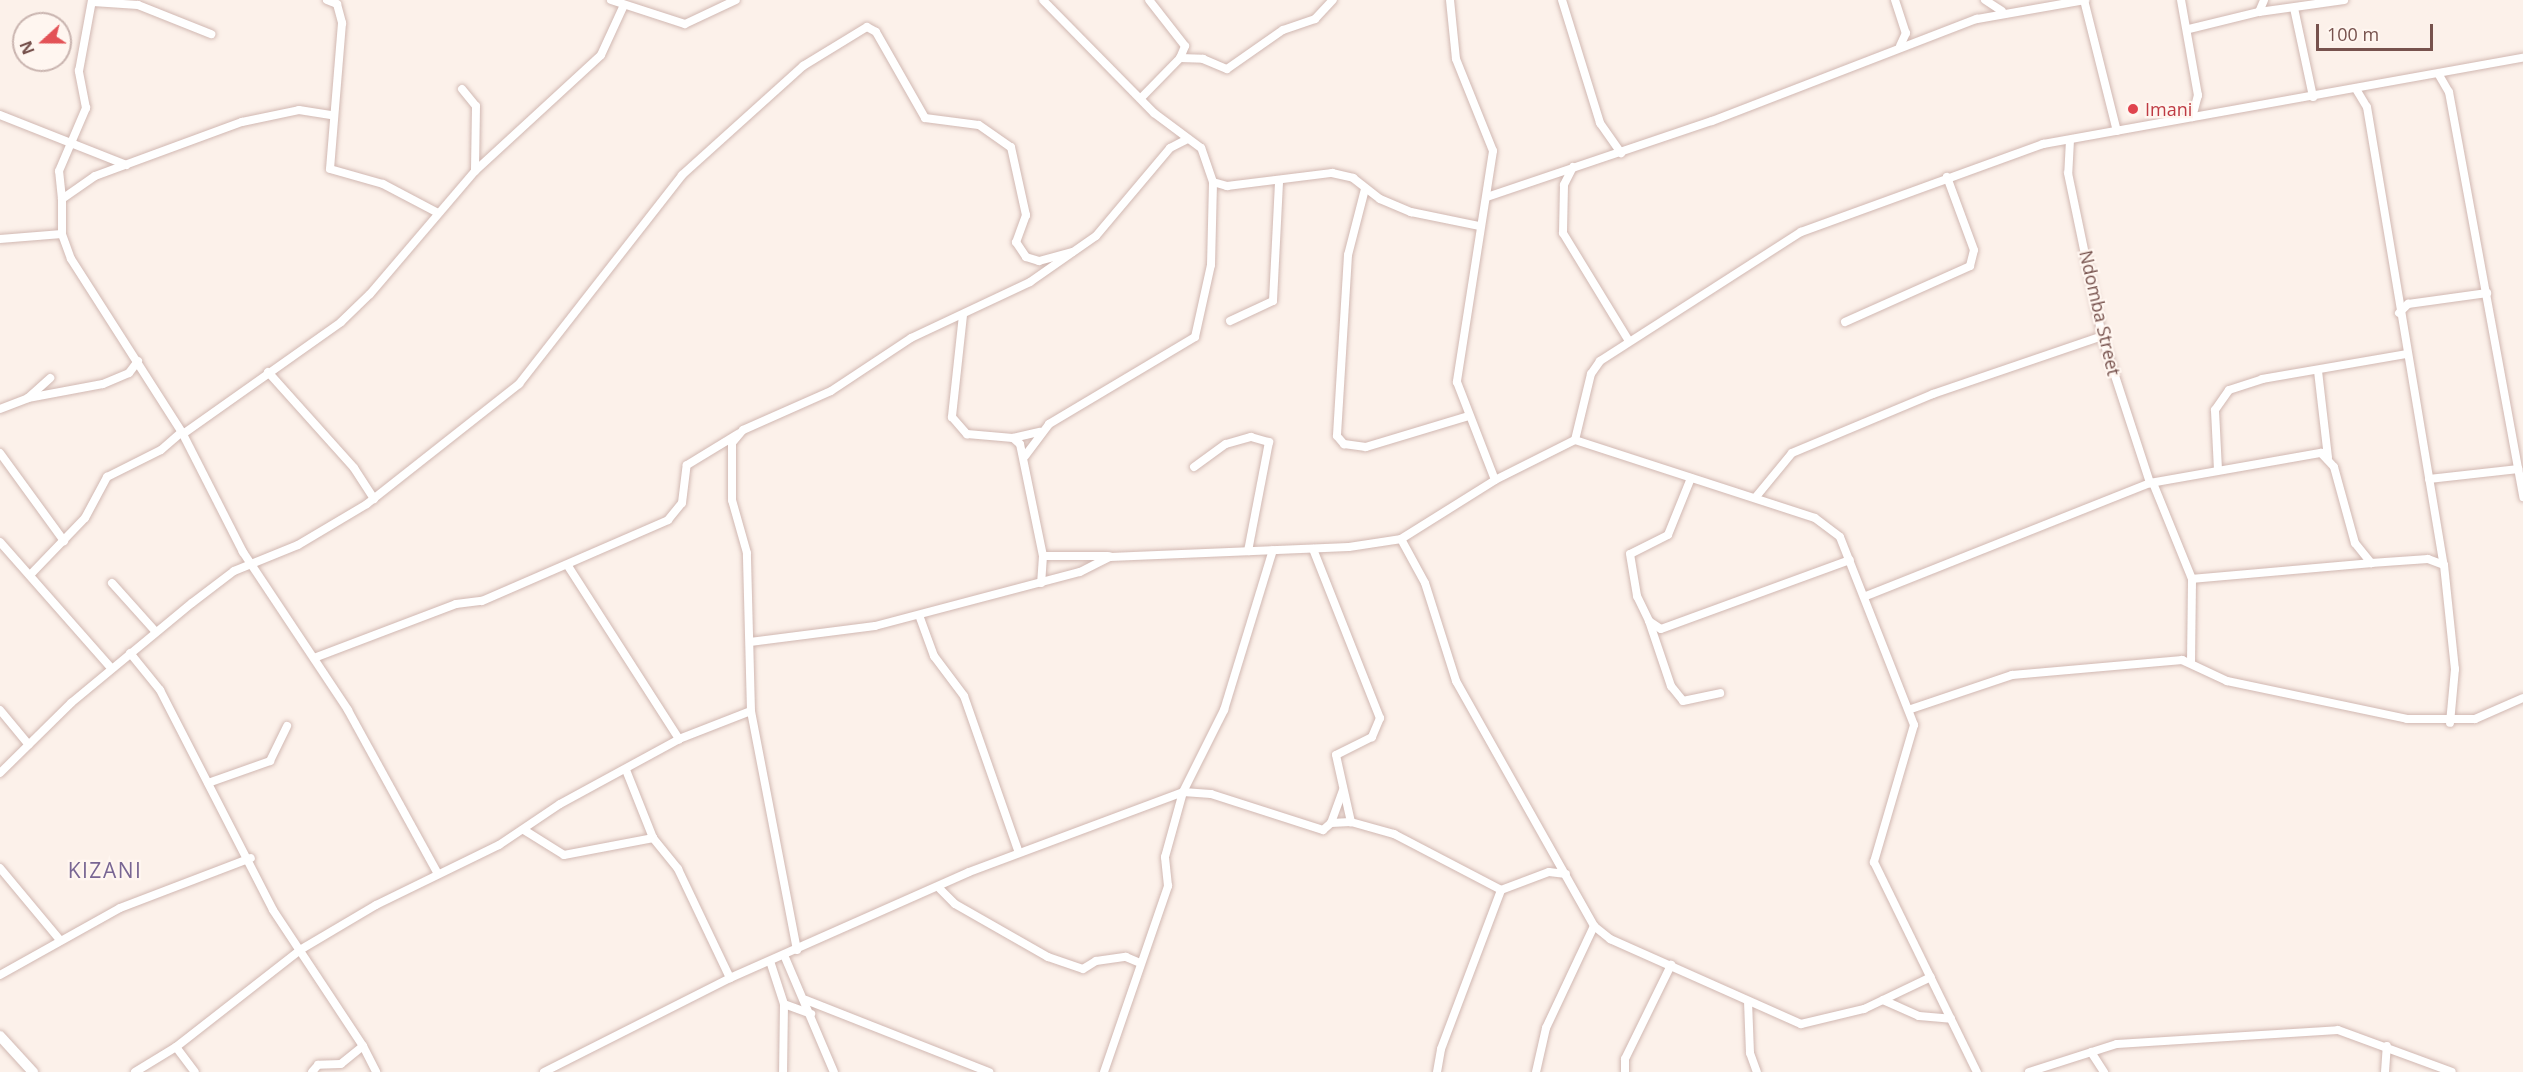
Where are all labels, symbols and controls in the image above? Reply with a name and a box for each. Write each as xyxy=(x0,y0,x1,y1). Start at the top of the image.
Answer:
north arrow xyxy=(12,12,72,72)
scale bar xyxy=(2319,12,2436,50)
text: 100 m xyxy=(2327,22,2379,46)
text: N xyxy=(14,38,40,58)
place label: Imani xyxy=(2145,98,2192,120)
marker: Imani xyxy=(2126,102,2140,116)
street label: Ndomba Street xyxy=(2075,248,2125,378)
district label: KIZANI xyxy=(68,857,142,883)

